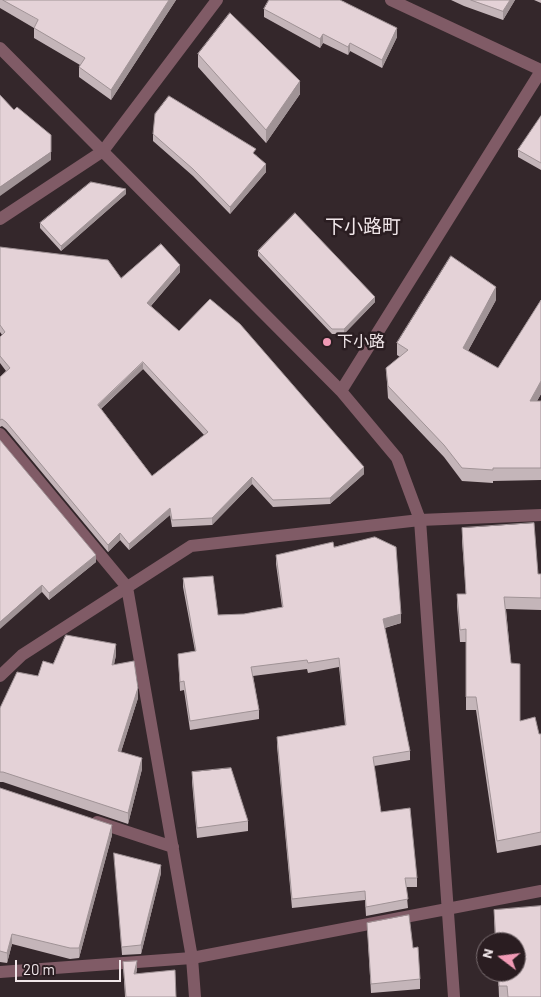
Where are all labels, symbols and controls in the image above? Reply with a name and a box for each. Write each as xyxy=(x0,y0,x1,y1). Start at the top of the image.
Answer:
district label: 下小路町 xyxy=(325,216,401,238)
place label: 下小路 xyxy=(337,332,385,352)
marker: 下小路 xyxy=(321,336,333,348)
north arrow xyxy=(476,932,526,982)
text: N xyxy=(478,947,496,960)
scale bar xyxy=(18,950,124,982)
text: 20 m xyxy=(23,960,55,978)

